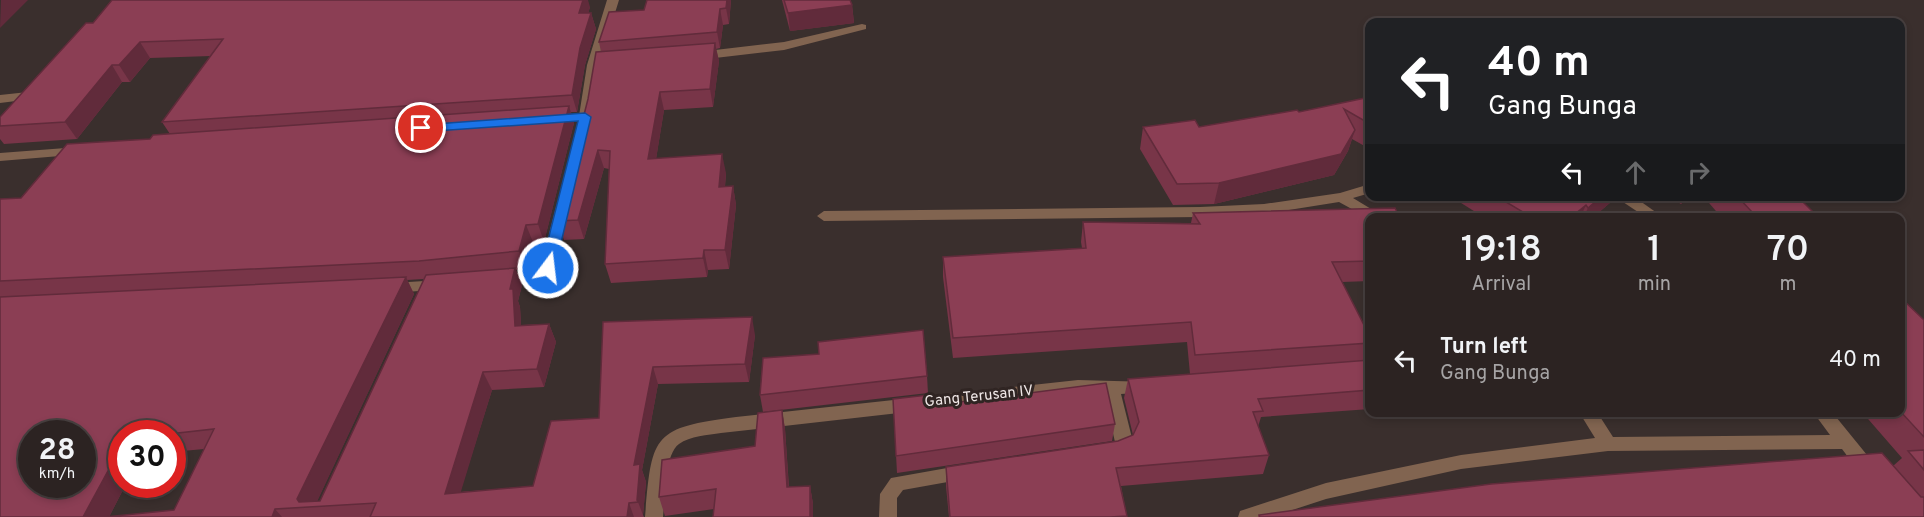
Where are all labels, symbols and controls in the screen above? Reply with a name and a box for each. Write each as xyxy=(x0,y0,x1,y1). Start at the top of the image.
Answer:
text: 40 m xyxy=(1488,38,1590,91)
icon: left xyxy=(1389,42,1467,120)
text: Gang Bunga xyxy=(1488,90,1637,124)
pin xyxy=(395,102,446,153)
icon: arrive xyxy=(404,111,437,144)
icon: left xyxy=(1556,156,1589,189)
icon: ahead xyxy=(1619,156,1652,189)
icon: right xyxy=(1682,156,1715,189)
text: 19:18 xyxy=(1461,228,1542,274)
text: 1 xyxy=(1647,228,1661,274)
text: 70 xyxy=(1767,228,1809,274)
position arrow xyxy=(516,236,580,300)
text: Arrival xyxy=(1472,272,1531,298)
text: min xyxy=(1638,272,1671,298)
text: m xyxy=(1780,272,1796,298)
text: Turn left xyxy=(1440,334,1528,361)
icon: left xyxy=(1389,344,1422,377)
text: 40 m xyxy=(1829,347,1881,374)
text: Gang Bunga xyxy=(1440,361,1550,387)
street label: Gang Terusan IV xyxy=(924,382,1034,412)
speed limit sign: 30 xyxy=(108,420,186,498)
text: 28 xyxy=(38,433,76,470)
text: km/h xyxy=(39,465,75,484)

